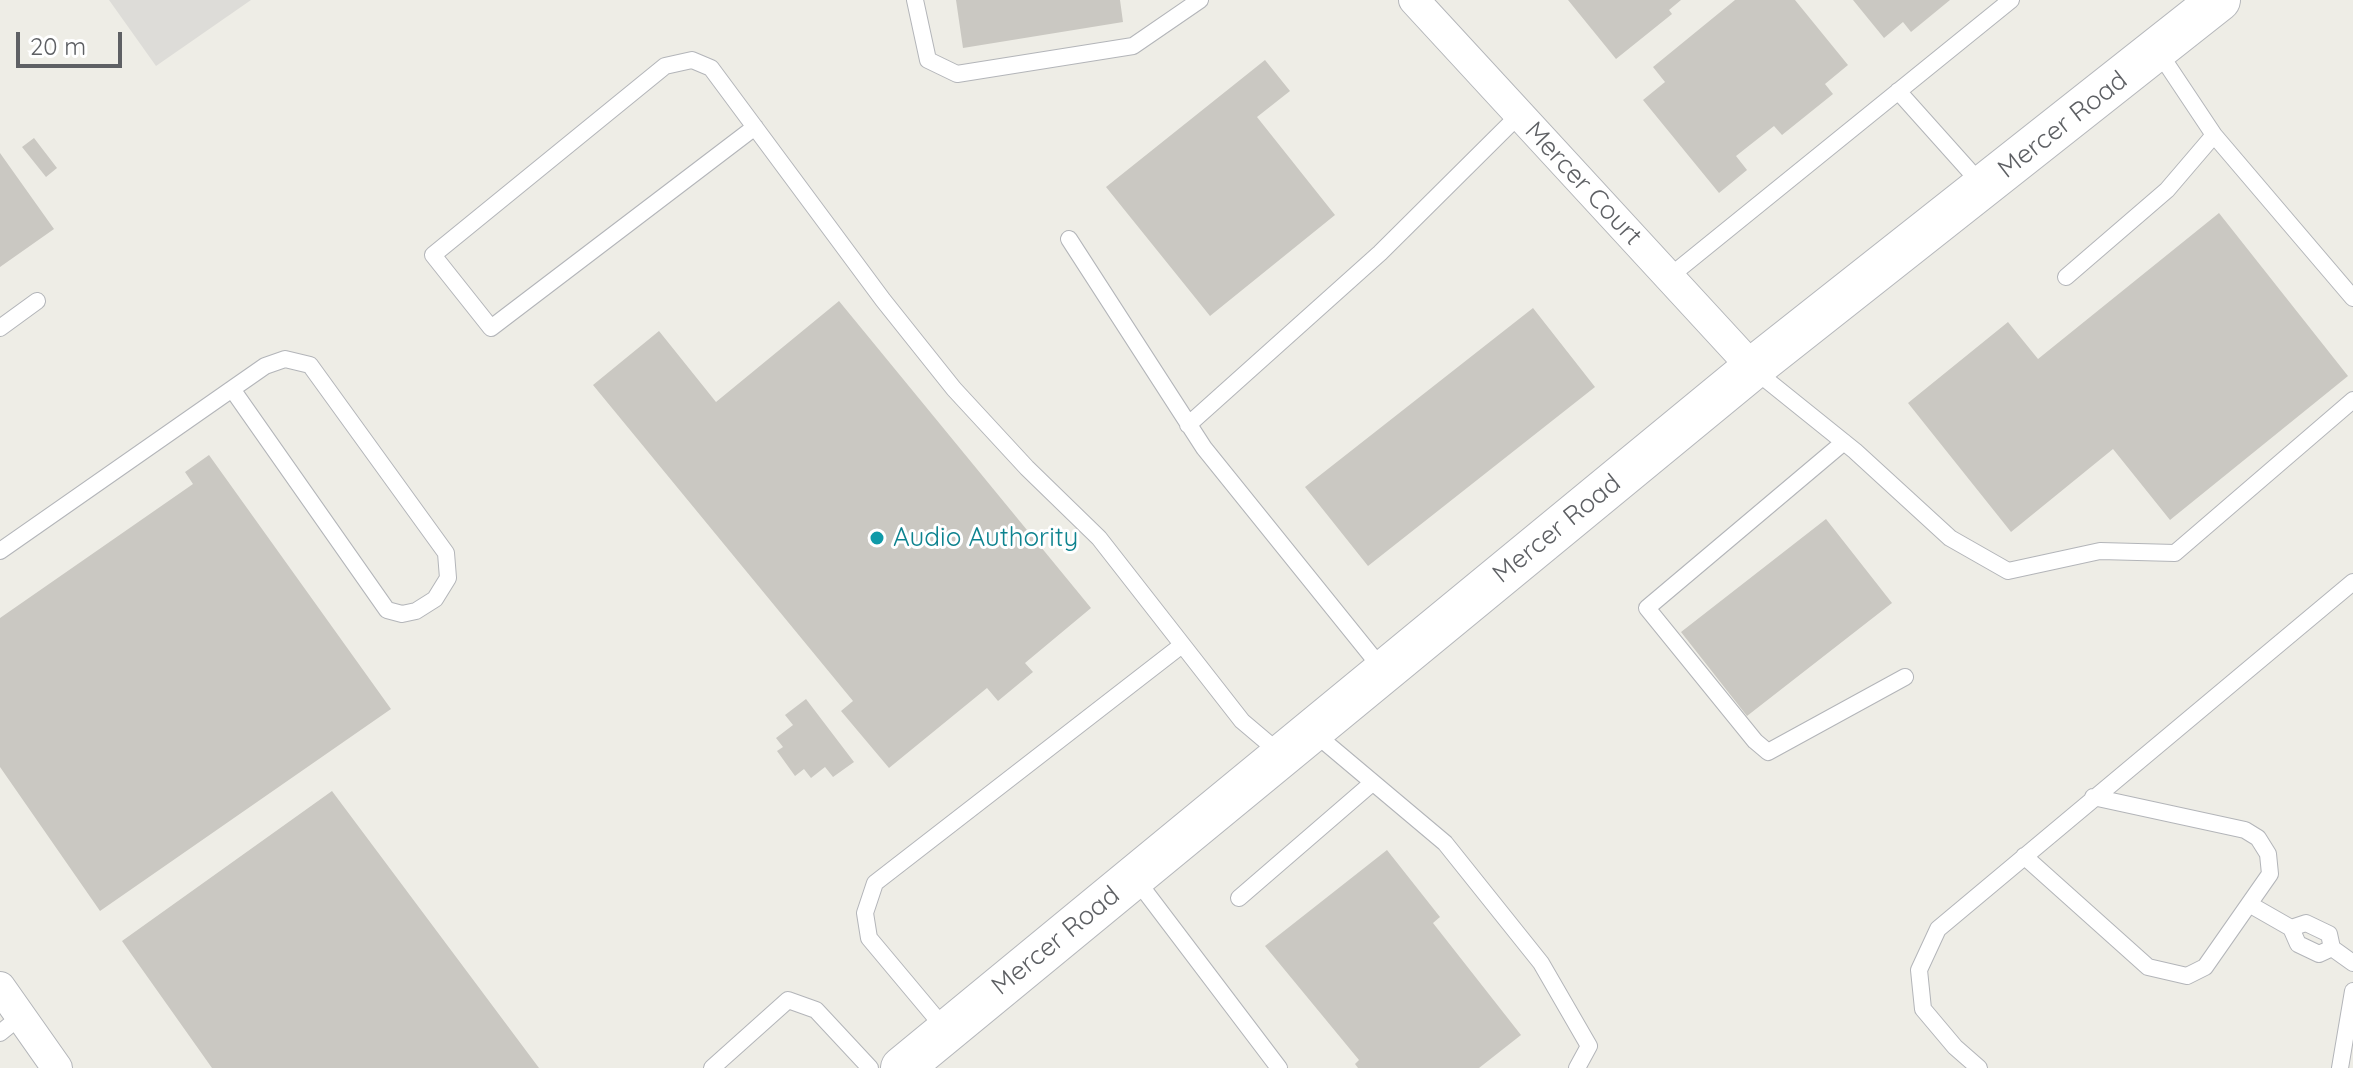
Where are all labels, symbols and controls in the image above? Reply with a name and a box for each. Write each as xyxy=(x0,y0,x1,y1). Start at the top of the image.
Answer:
scale bar xyxy=(20,16,126,66)
text: 20 m xyxy=(30,31,86,61)
street label: Mercer Road xyxy=(1992,65,2134,185)
street label: Mercer Court xyxy=(1518,116,1648,252)
street label: Mercer Road xyxy=(1487,468,1627,590)
place label: Audio Authority xyxy=(893,522,1078,554)
marker: Audio Authority xyxy=(868,529,886,547)
street label: Mercer Road xyxy=(986,880,1126,1002)

